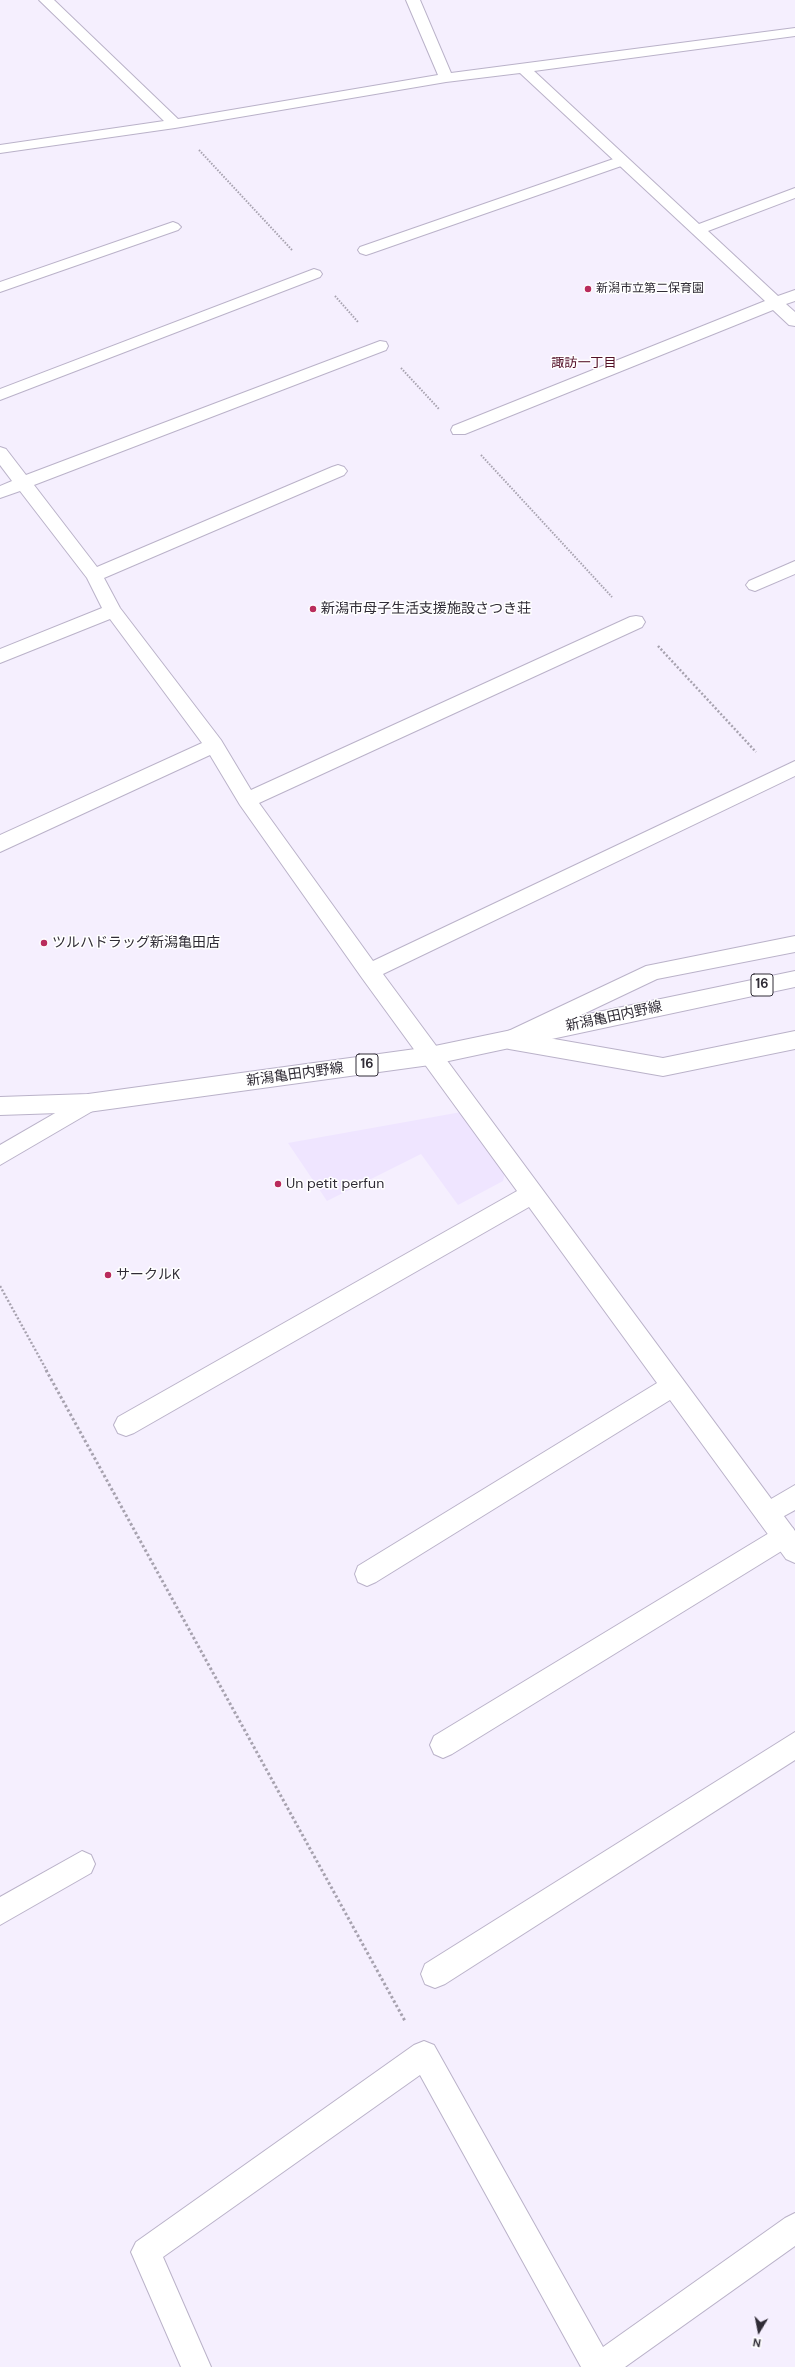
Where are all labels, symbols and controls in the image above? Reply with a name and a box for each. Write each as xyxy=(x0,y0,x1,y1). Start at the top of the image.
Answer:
place label: 新潟市立第二保育園 xyxy=(596,282,704,296)
marker: 新潟市立第二保育園 xyxy=(583,284,593,294)
district label: 諏訪一丁目 xyxy=(552,356,616,372)
place label: 新潟市母子生活支援施設さつき荘 xyxy=(321,601,531,617)
marker: 新潟市母子生活支援施設さつき荘 xyxy=(308,604,318,614)
place label: ツルハドラッグ新潟亀田店 xyxy=(52,935,220,951)
marker: ツルハドラッグ新潟亀田店 xyxy=(39,938,49,948)
road number: 16 xyxy=(751,974,773,996)
street label: 新潟亀田内野線 xyxy=(564,999,664,1035)
road number: 16 xyxy=(356,1054,378,1076)
street label: 新潟亀田内野線 xyxy=(245,1060,345,1090)
place label: Un petit perfun xyxy=(286,1176,384,1192)
marker: Un petit perfun xyxy=(273,1179,283,1189)
place label: サークルK xyxy=(116,1267,180,1283)
marker: サークルK xyxy=(103,1270,113,1280)
north arrow xyxy=(739,2311,779,2351)
text: N xyxy=(752,2335,762,2350)

